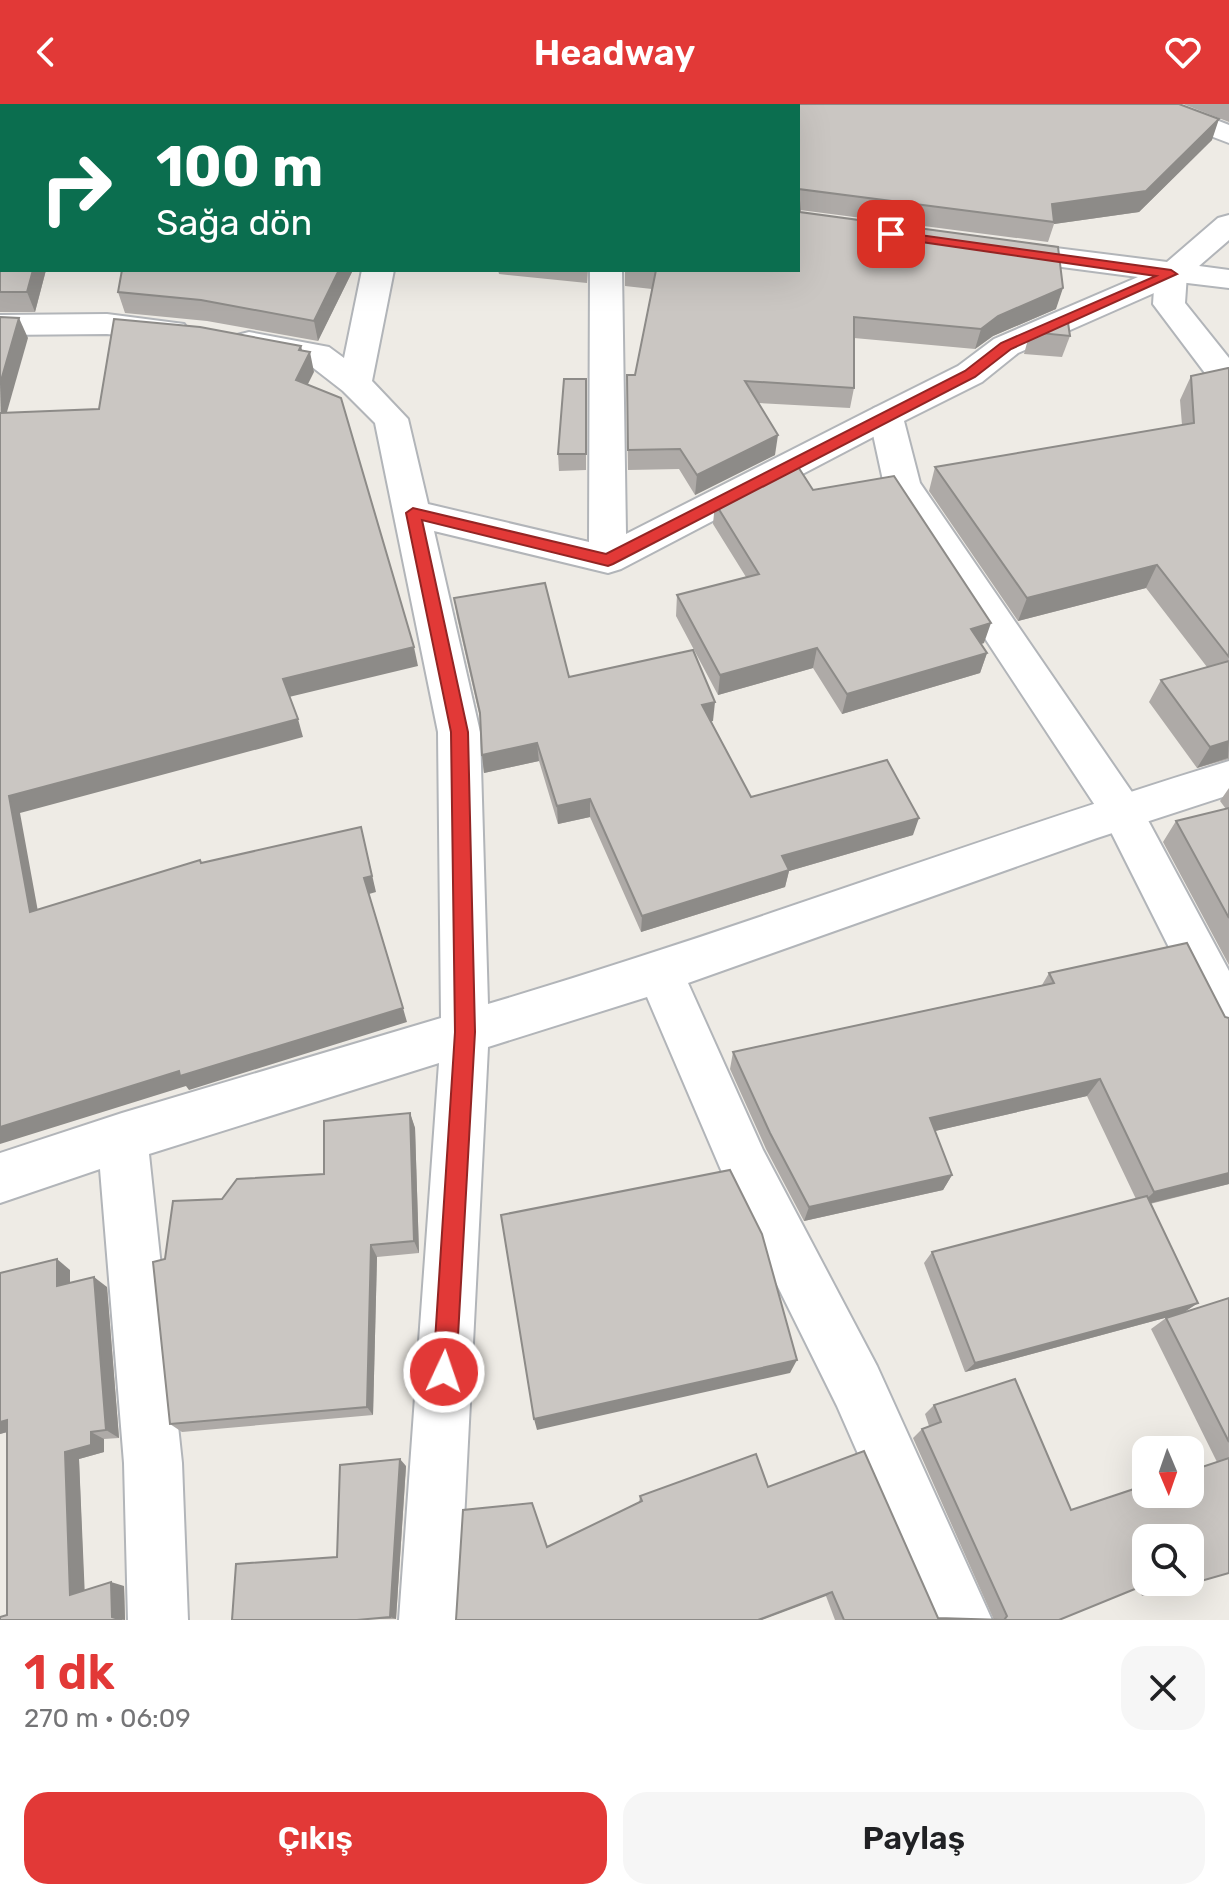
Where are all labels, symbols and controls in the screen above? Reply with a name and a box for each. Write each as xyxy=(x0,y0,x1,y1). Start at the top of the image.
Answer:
icon: back xyxy=(24,30,68,74)
icon: heart xyxy=(1161,30,1205,74)
text: Headway xyxy=(534,31,695,74)
text: 100 m xyxy=(156,134,323,200)
icon: right xyxy=(24,136,128,240)
pin xyxy=(857,200,925,268)
text: Sağa dön xyxy=(156,201,312,244)
icon: arrive xyxy=(869,212,913,256)
position arrow xyxy=(402,1330,486,1414)
north arrow xyxy=(1132,1436,1204,1508)
map controls xyxy=(1132,1436,1204,1596)
button: search xyxy=(1132,1524,1204,1596)
text: 1 dk xyxy=(24,1644,115,1701)
button: close xyxy=(1121,1646,1205,1730)
text: 270 m · 06:09 xyxy=(24,1703,191,1734)
button: Çıkış xyxy=(24,1792,607,1884)
button: Paylaş xyxy=(623,1792,1205,1884)

